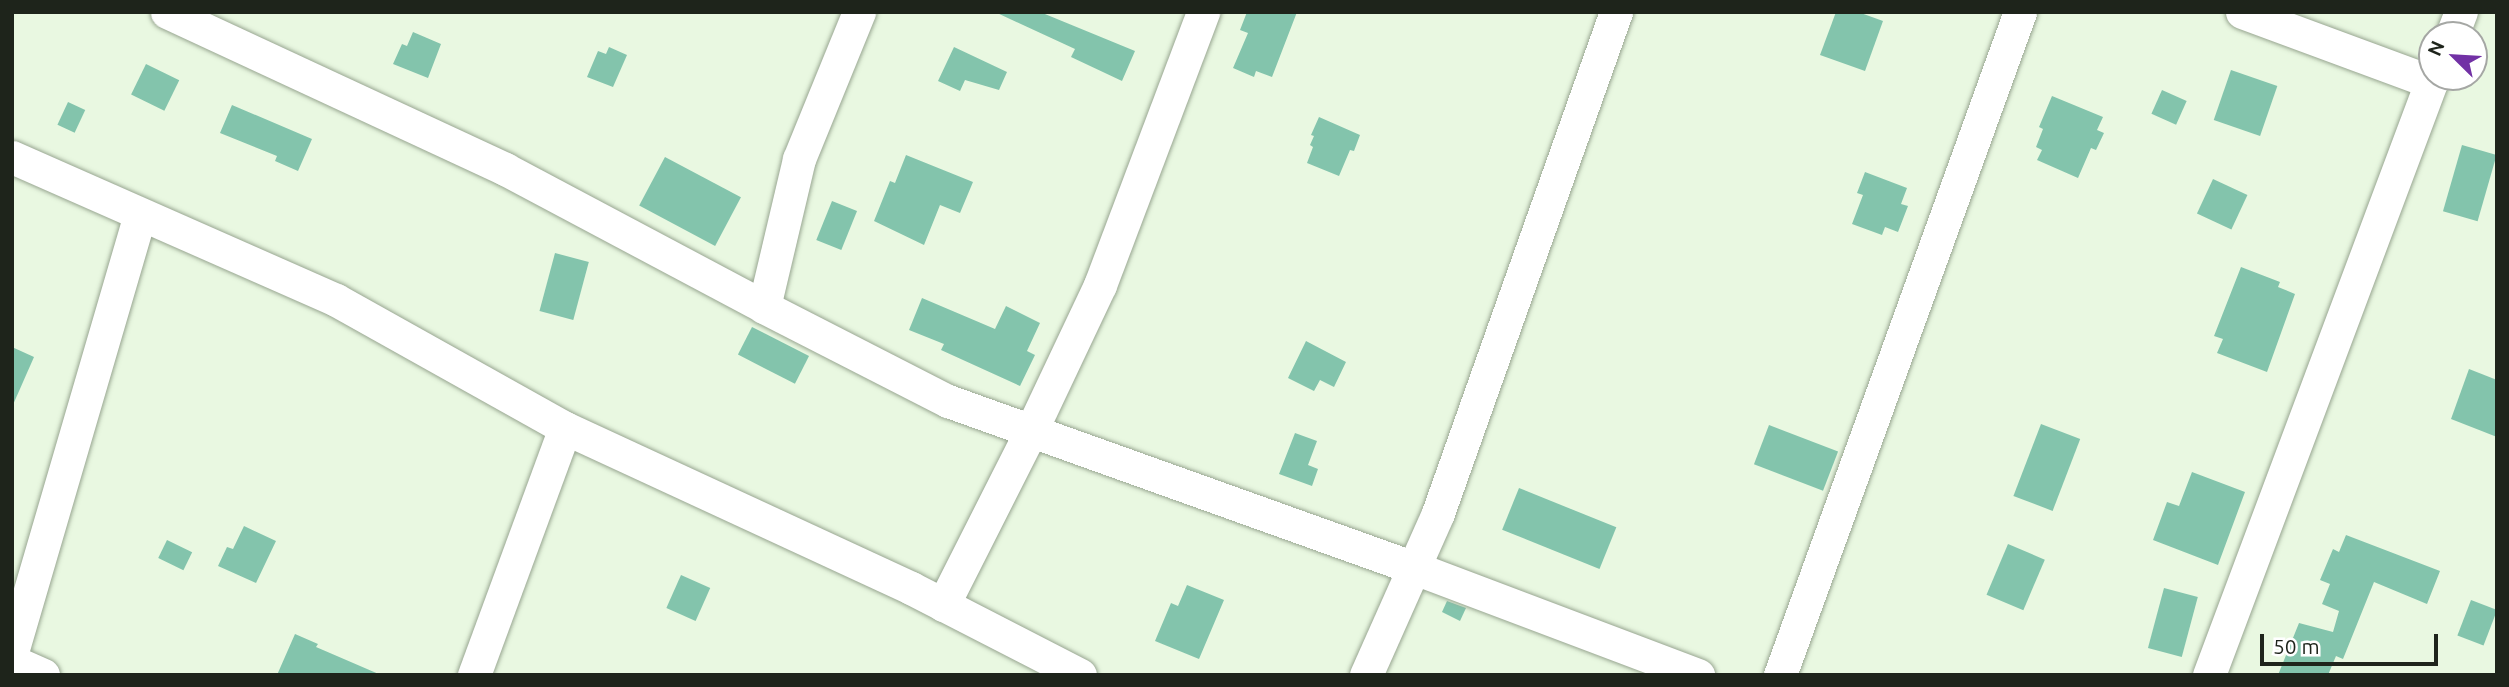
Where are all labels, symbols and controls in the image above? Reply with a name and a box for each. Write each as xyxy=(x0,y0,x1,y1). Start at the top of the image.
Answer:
north arrow xyxy=(2418,21,2488,91)
text: N xyxy=(2423,37,2449,59)
scale bar xyxy=(2264,620,2442,664)
text: 50 m xyxy=(2273,634,2320,658)

